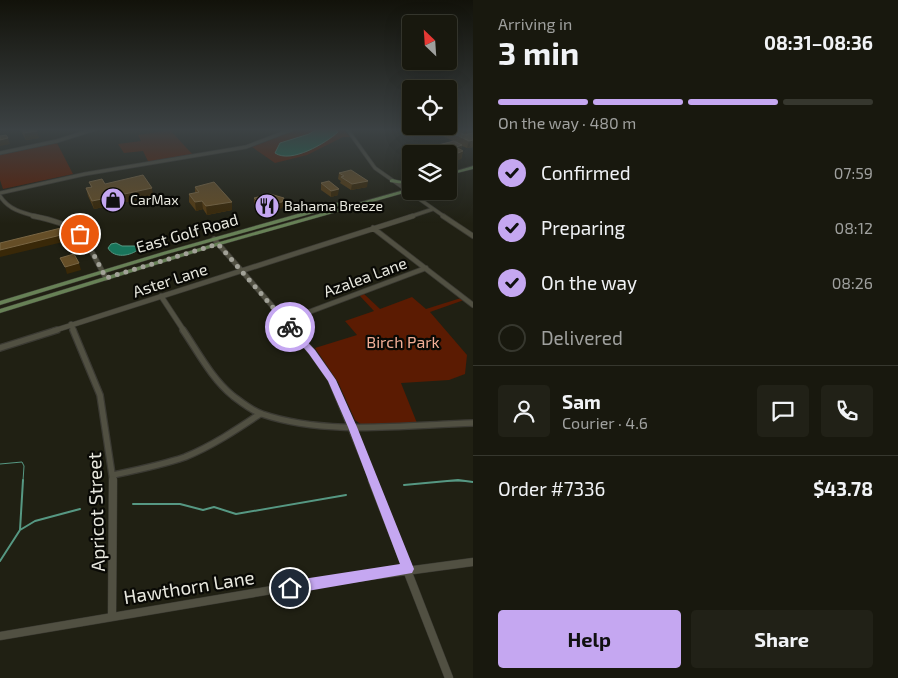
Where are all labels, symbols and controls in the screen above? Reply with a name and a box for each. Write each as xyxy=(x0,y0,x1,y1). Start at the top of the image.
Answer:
text: Arriving in xyxy=(498,14,572,33)
north arrow xyxy=(402,15,458,70)
map controls xyxy=(402,15,457,200)
text: 08:31–08:36 xyxy=(764,31,873,54)
text: 3 min xyxy=(498,33,579,71)
button: locate xyxy=(402,80,457,135)
text: On the way · 480 m xyxy=(498,113,636,132)
button: layers xyxy=(402,145,457,200)
icon: check xyxy=(498,159,526,187)
text: Confirmed xyxy=(541,161,631,184)
text: 07:59 xyxy=(834,163,873,182)
shop icon: CarMax xyxy=(100,187,126,213)
place label: CarMax xyxy=(130,191,179,208)
restaurant icon: Bahama Breeze xyxy=(254,193,280,219)
place label: Bahama Breeze xyxy=(284,197,383,214)
street label: East Golf Road xyxy=(134,209,240,256)
pin xyxy=(59,213,101,255)
icon: check xyxy=(498,214,526,242)
text: Preparing xyxy=(541,216,625,239)
text: 08:12 xyxy=(835,218,873,237)
icon: bag xyxy=(66,220,94,248)
street label: Azalea Lane xyxy=(320,253,409,300)
street label: Aster Lane xyxy=(130,259,210,301)
icon: check xyxy=(498,269,526,297)
text: On the way xyxy=(541,271,637,294)
text: 08:26 xyxy=(832,273,873,292)
courier xyxy=(265,302,315,352)
icon: bike xyxy=(276,313,304,341)
text: Delivered xyxy=(541,326,623,349)
park label: Birch Park xyxy=(366,332,440,351)
button: person xyxy=(498,385,550,437)
button: chat xyxy=(757,385,809,437)
button: phone xyxy=(821,385,873,437)
text: Sam xyxy=(562,390,601,413)
text: Courier · 4.6 xyxy=(562,413,648,432)
street label: Apricot Street xyxy=(82,452,109,572)
text: Order #7336 xyxy=(498,477,605,500)
text: $43.78 xyxy=(813,477,873,500)
street label: Hawthorn Lane xyxy=(122,565,256,608)
pin xyxy=(269,567,311,609)
icon: home xyxy=(276,574,304,602)
button: Help xyxy=(498,610,681,668)
button: Share xyxy=(691,610,873,668)

